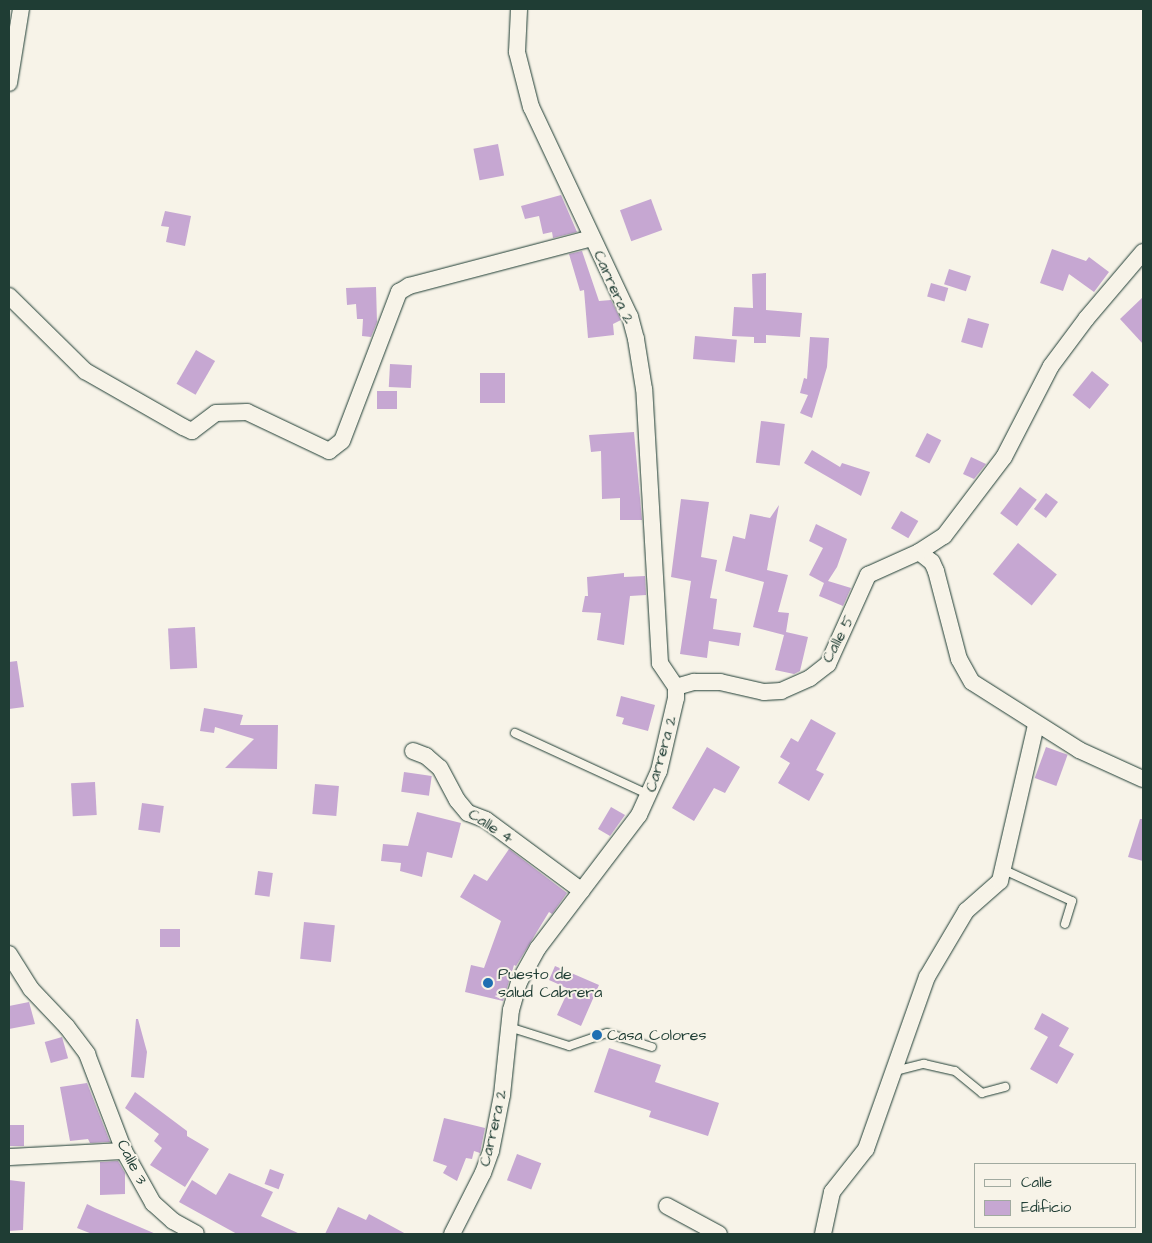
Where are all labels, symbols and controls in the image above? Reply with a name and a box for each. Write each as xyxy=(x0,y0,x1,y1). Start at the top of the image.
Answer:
street label: Carrera 2 xyxy=(589,247,639,327)
street label: Calle 5 xyxy=(818,612,858,666)
street label: Carrera 2 xyxy=(641,714,681,794)
street label: Calle 4 xyxy=(465,804,517,848)
place label: Puesto de salud Cabrera xyxy=(498,964,602,1002)
marker: Puesto de salud Cabrera xyxy=(482,977,494,989)
place label: Casa Colores xyxy=(607,1025,706,1045)
marker: Casa Colores xyxy=(591,1029,603,1041)
street label: Carrera 2 xyxy=(475,1088,511,1168)
street label: Calle 3 xyxy=(113,1136,151,1188)
legend xyxy=(974,1163,1137,1228)
text: Calle xyxy=(1021,1172,1052,1193)
text: Edificio xyxy=(1021,1197,1071,1218)

